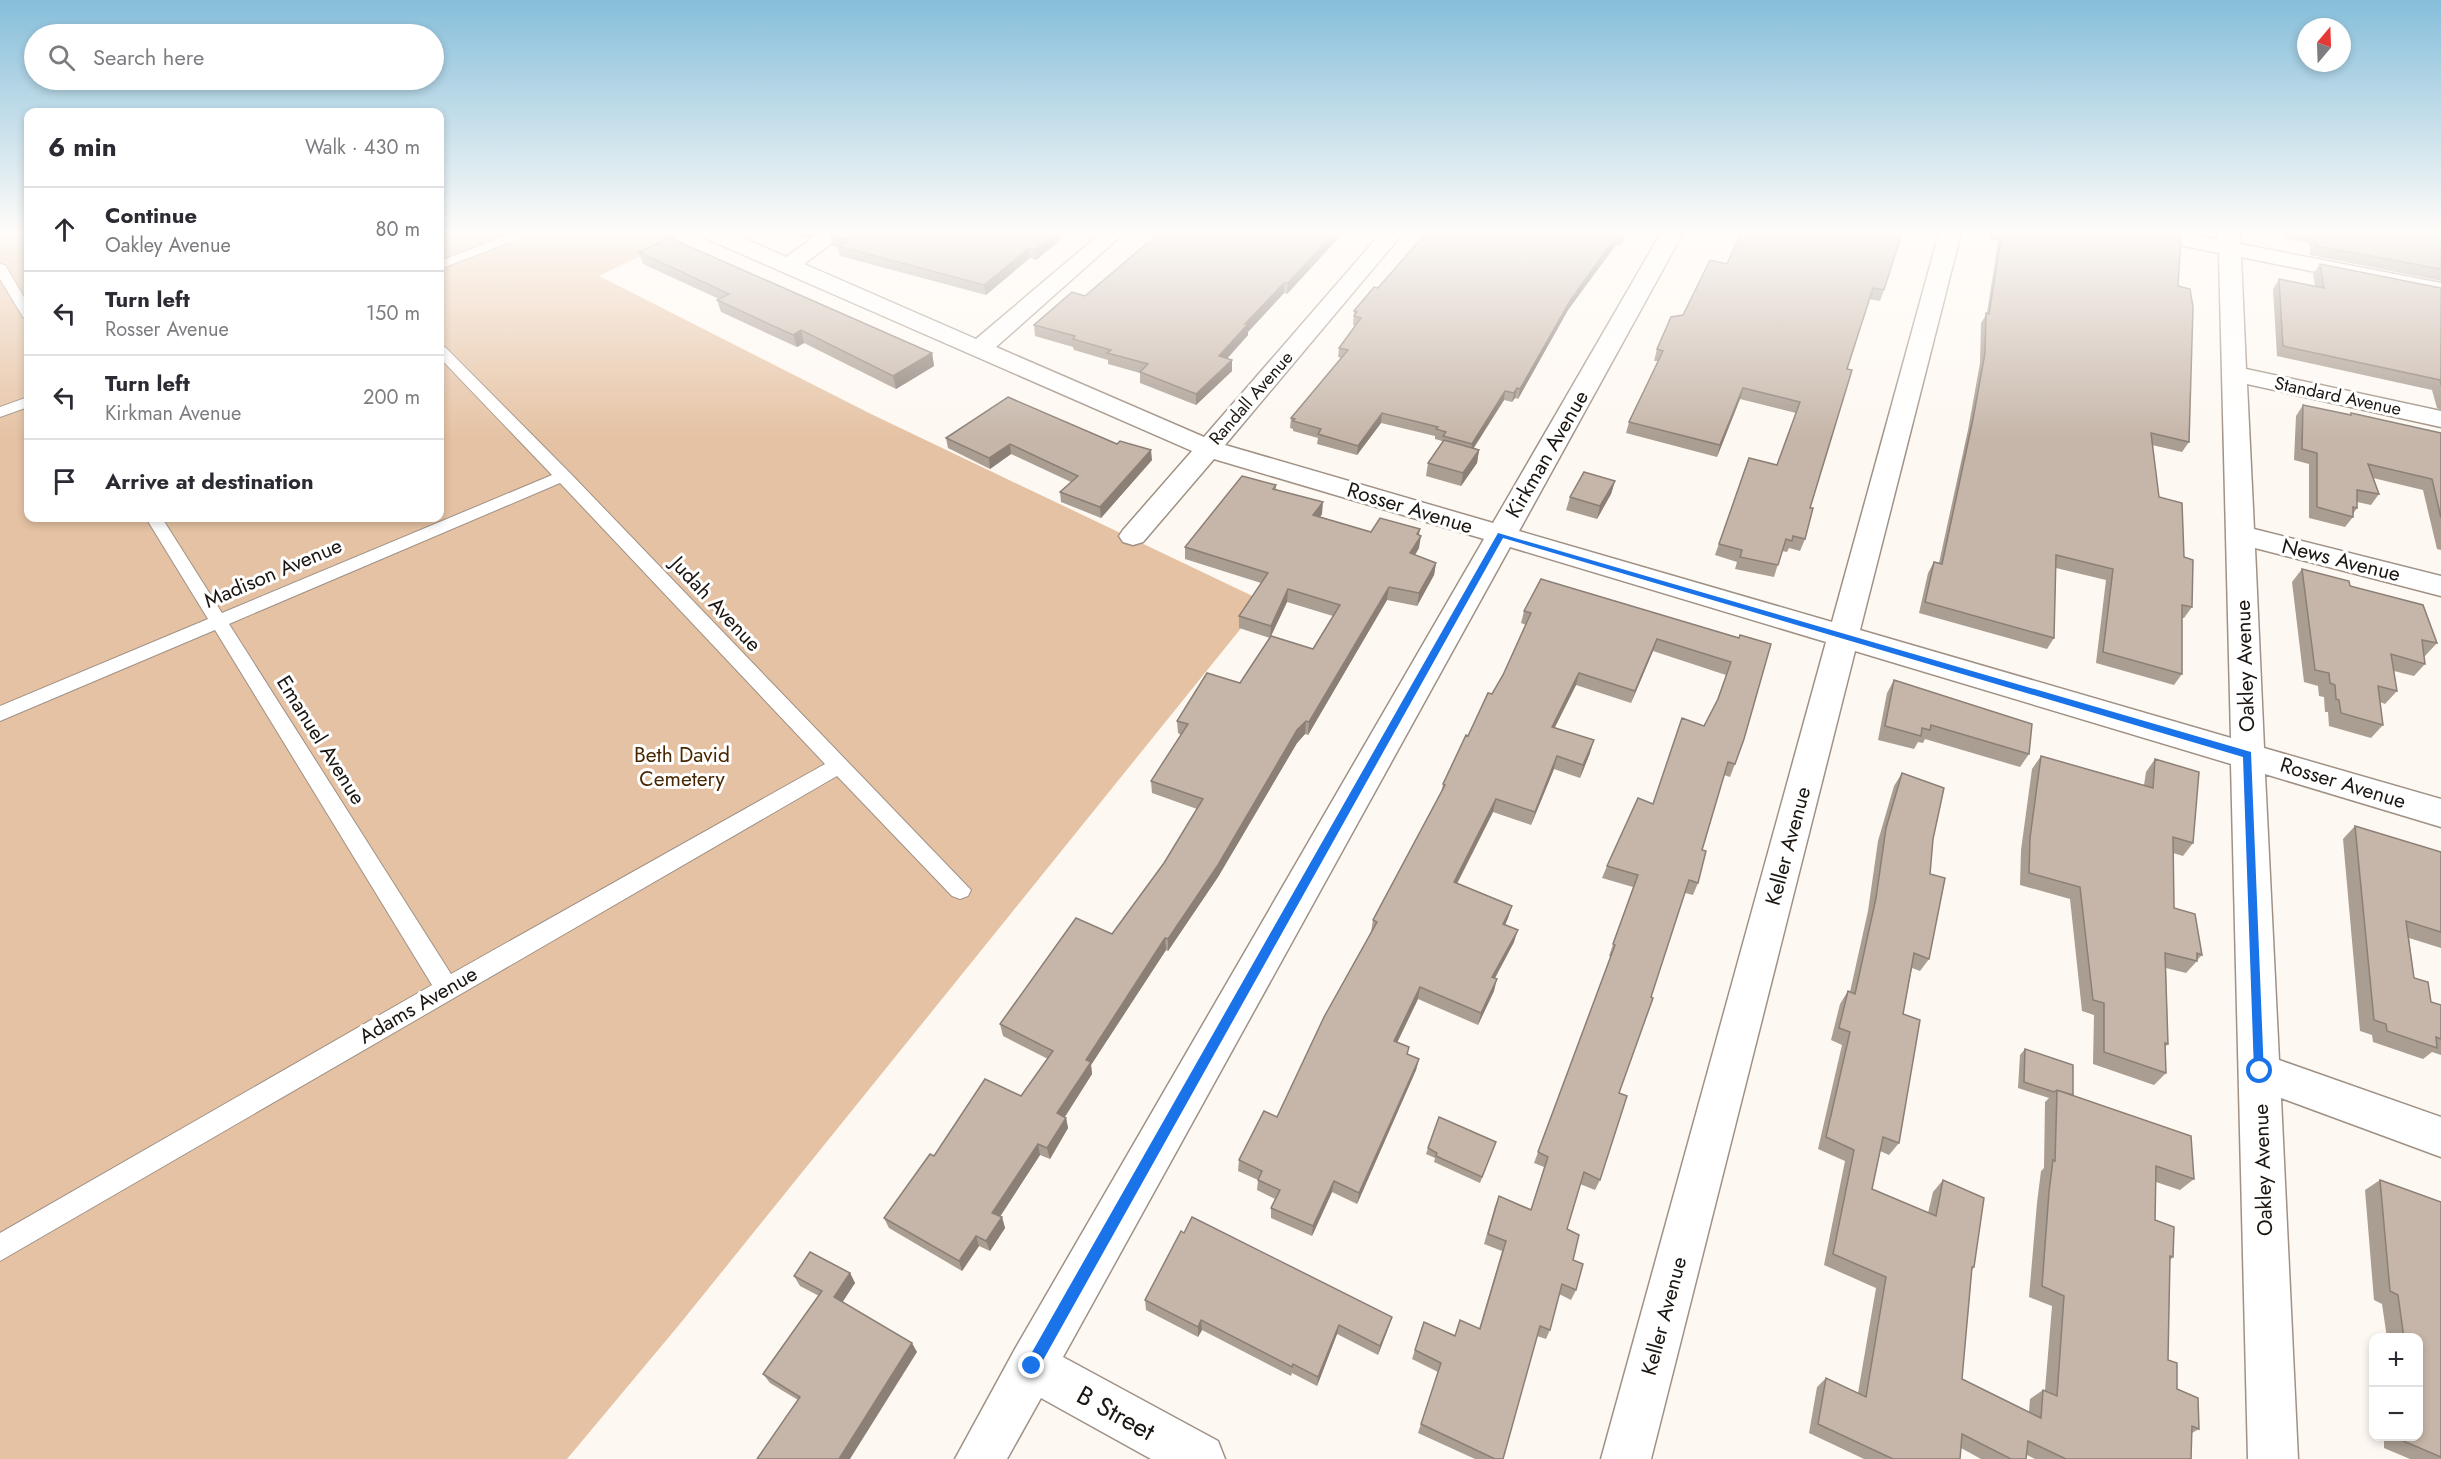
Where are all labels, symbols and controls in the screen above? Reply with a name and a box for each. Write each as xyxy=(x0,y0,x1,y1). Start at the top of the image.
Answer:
north arrow xyxy=(2297,18,2351,72)
search box xyxy=(24,24,444,90)
icon: search xyxy=(45,41,78,74)
text: Search here xyxy=(93,41,204,73)
text: 6 min xyxy=(48,128,117,166)
text: Walk · 430 m xyxy=(305,133,420,162)
text: Continue xyxy=(105,199,197,231)
icon: ahead xyxy=(48,213,81,246)
text: 80 m xyxy=(375,215,420,244)
text: Oakley Avenue xyxy=(105,231,231,260)
text: Turn left xyxy=(105,283,190,315)
icon: left xyxy=(48,297,81,330)
text: 150 m xyxy=(366,299,420,328)
text: Rosser Avenue xyxy=(105,315,229,344)
street label: Randall Avenue xyxy=(1203,345,1299,451)
text: Turn left xyxy=(105,367,190,399)
street label: Standard Avenue xyxy=(2272,370,2404,422)
icon: left xyxy=(48,381,81,414)
text: 200 m xyxy=(363,383,420,412)
street label: Kirkman Avenue xyxy=(1498,384,1596,523)
text: Kirkman Avenue xyxy=(105,399,241,428)
icon: arrive xyxy=(48,465,81,498)
text: Arrive at destination xyxy=(105,465,314,497)
street label: Rosser Avenue xyxy=(1344,475,1477,541)
street label: Madison Avenue xyxy=(199,530,347,616)
street label: News Avenue xyxy=(2279,531,2404,589)
street label: Judah Avenue xyxy=(662,547,768,659)
street label: Oakley Avenue xyxy=(2228,599,2262,733)
street label: Emanuel Avenue xyxy=(269,670,373,811)
park label: Beth David Cemetery xyxy=(634,740,730,794)
street label: Rosser Avenue xyxy=(2277,750,2410,816)
street label: Keller Avenue xyxy=(1758,783,1818,909)
street label: Adams Avenue xyxy=(353,959,483,1051)
route start xyxy=(2246,1057,2272,1083)
street label: Oakley Avenue xyxy=(2246,1103,2280,1237)
street label: Keller Avenue xyxy=(1634,1253,1694,1379)
map controls xyxy=(2369,1333,2423,1441)
button: + xyxy=(2369,1333,2423,1387)
route end xyxy=(1018,1352,1044,1378)
street label: B Street xyxy=(1070,1376,1163,1450)
button: − xyxy=(2369,1387,2423,1441)

